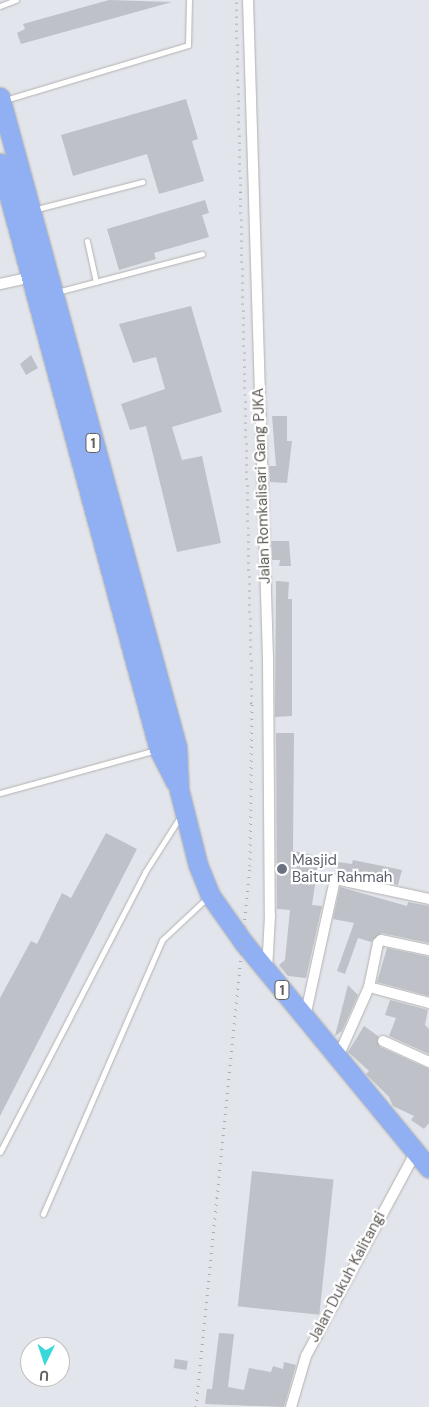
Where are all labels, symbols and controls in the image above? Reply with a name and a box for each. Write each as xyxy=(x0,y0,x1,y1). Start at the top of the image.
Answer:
street label: Jalan Romkalisari Gang PJKA xyxy=(250,388,274,584)
road number: 1 xyxy=(84,432,102,454)
place label: Masjid Baitur Rahmah xyxy=(292,851,392,886)
marker: Masjid Baitur Rahmah xyxy=(276,863,288,875)
road number: 1 xyxy=(273,978,291,1002)
street label: Jalan Dukuh Kalitangi xyxy=(305,1208,389,1346)
north arrow xyxy=(20,1337,70,1387)
text: U xyxy=(39,1367,49,1385)

